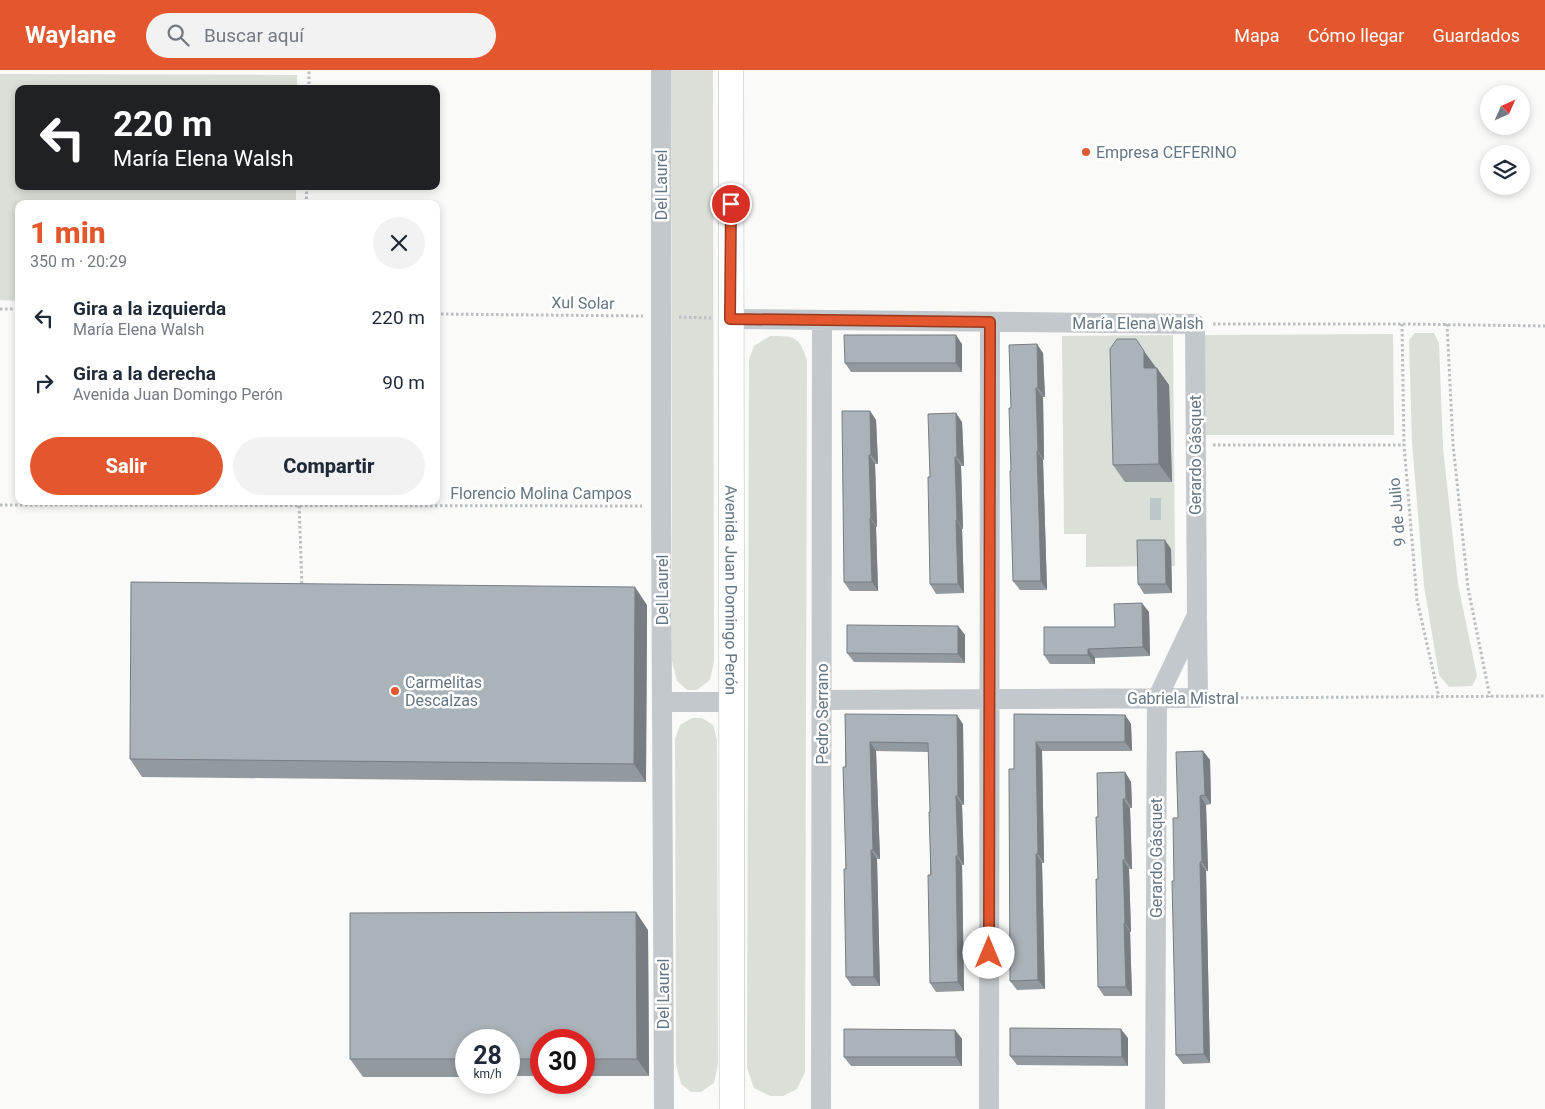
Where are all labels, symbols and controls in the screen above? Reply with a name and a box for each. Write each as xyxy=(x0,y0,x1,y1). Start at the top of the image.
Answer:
search box xyxy=(146,13,496,58)
text: Waylane xyxy=(25,21,116,49)
icon: search xyxy=(164,21,192,49)
text: Buscar aquí xyxy=(204,24,304,47)
text: Mapa xyxy=(1234,25,1280,46)
text: Cómo llegar xyxy=(1308,25,1404,46)
text: Guardados xyxy=(1432,25,1520,46)
north arrow xyxy=(1480,85,1530,135)
map controls xyxy=(1480,85,1530,195)
text: 220 m xyxy=(113,104,212,145)
icon: left xyxy=(30,105,95,170)
place label: Empresa CEFERINO xyxy=(1096,143,1237,162)
button: layers xyxy=(1480,145,1530,195)
text: María Elena Walsh xyxy=(113,146,294,171)
marker: Empresa CEFERINO xyxy=(1080,146,1092,158)
street label: Del Laurel xyxy=(652,150,671,220)
pin xyxy=(710,183,752,225)
icon: arrive xyxy=(717,190,745,218)
text: 1 min xyxy=(30,215,106,250)
button: close xyxy=(373,217,425,269)
text: 350 m · 20:29 xyxy=(30,252,127,271)
street label: Xul Solar xyxy=(551,293,615,313)
text: Gira a la izquierda xyxy=(73,297,226,320)
icon: left xyxy=(30,304,58,332)
text: 220 m xyxy=(372,306,425,329)
street label: María Elena Walsh xyxy=(1072,314,1204,333)
text: María Elena Walsh xyxy=(73,320,204,339)
text: Gira a la derecha xyxy=(73,362,216,385)
icon: right xyxy=(30,369,58,397)
text: 90 m xyxy=(382,371,425,394)
text: Avenida Juan Domingo Perón xyxy=(73,385,283,404)
street label: Gerardo Gásquet xyxy=(1186,395,1205,515)
button: Salir xyxy=(30,437,223,495)
button: Compartir xyxy=(233,437,425,495)
street label: 9 de Julio xyxy=(1385,477,1409,547)
street label: Florencio Molina Campos xyxy=(450,484,632,503)
street label: Avenida Juan Domingo Perón xyxy=(722,485,741,695)
street label: Del Laurel xyxy=(653,555,672,625)
street label: Pedro Serrano xyxy=(813,663,832,765)
place label: Carmelitas Descalzas xyxy=(405,673,482,710)
marker: Carmelitas Descalzas xyxy=(389,685,401,697)
street label: Gabriela Mistral xyxy=(1127,689,1239,708)
street label: Gerardo Gásquet xyxy=(1147,798,1166,918)
position arrow xyxy=(962,926,1014,978)
street label: Del Laurel xyxy=(654,959,673,1029)
speed limit sign: 30 xyxy=(530,1029,595,1094)
text: 28 xyxy=(473,1041,502,1070)
text: km/h xyxy=(473,1067,502,1081)

